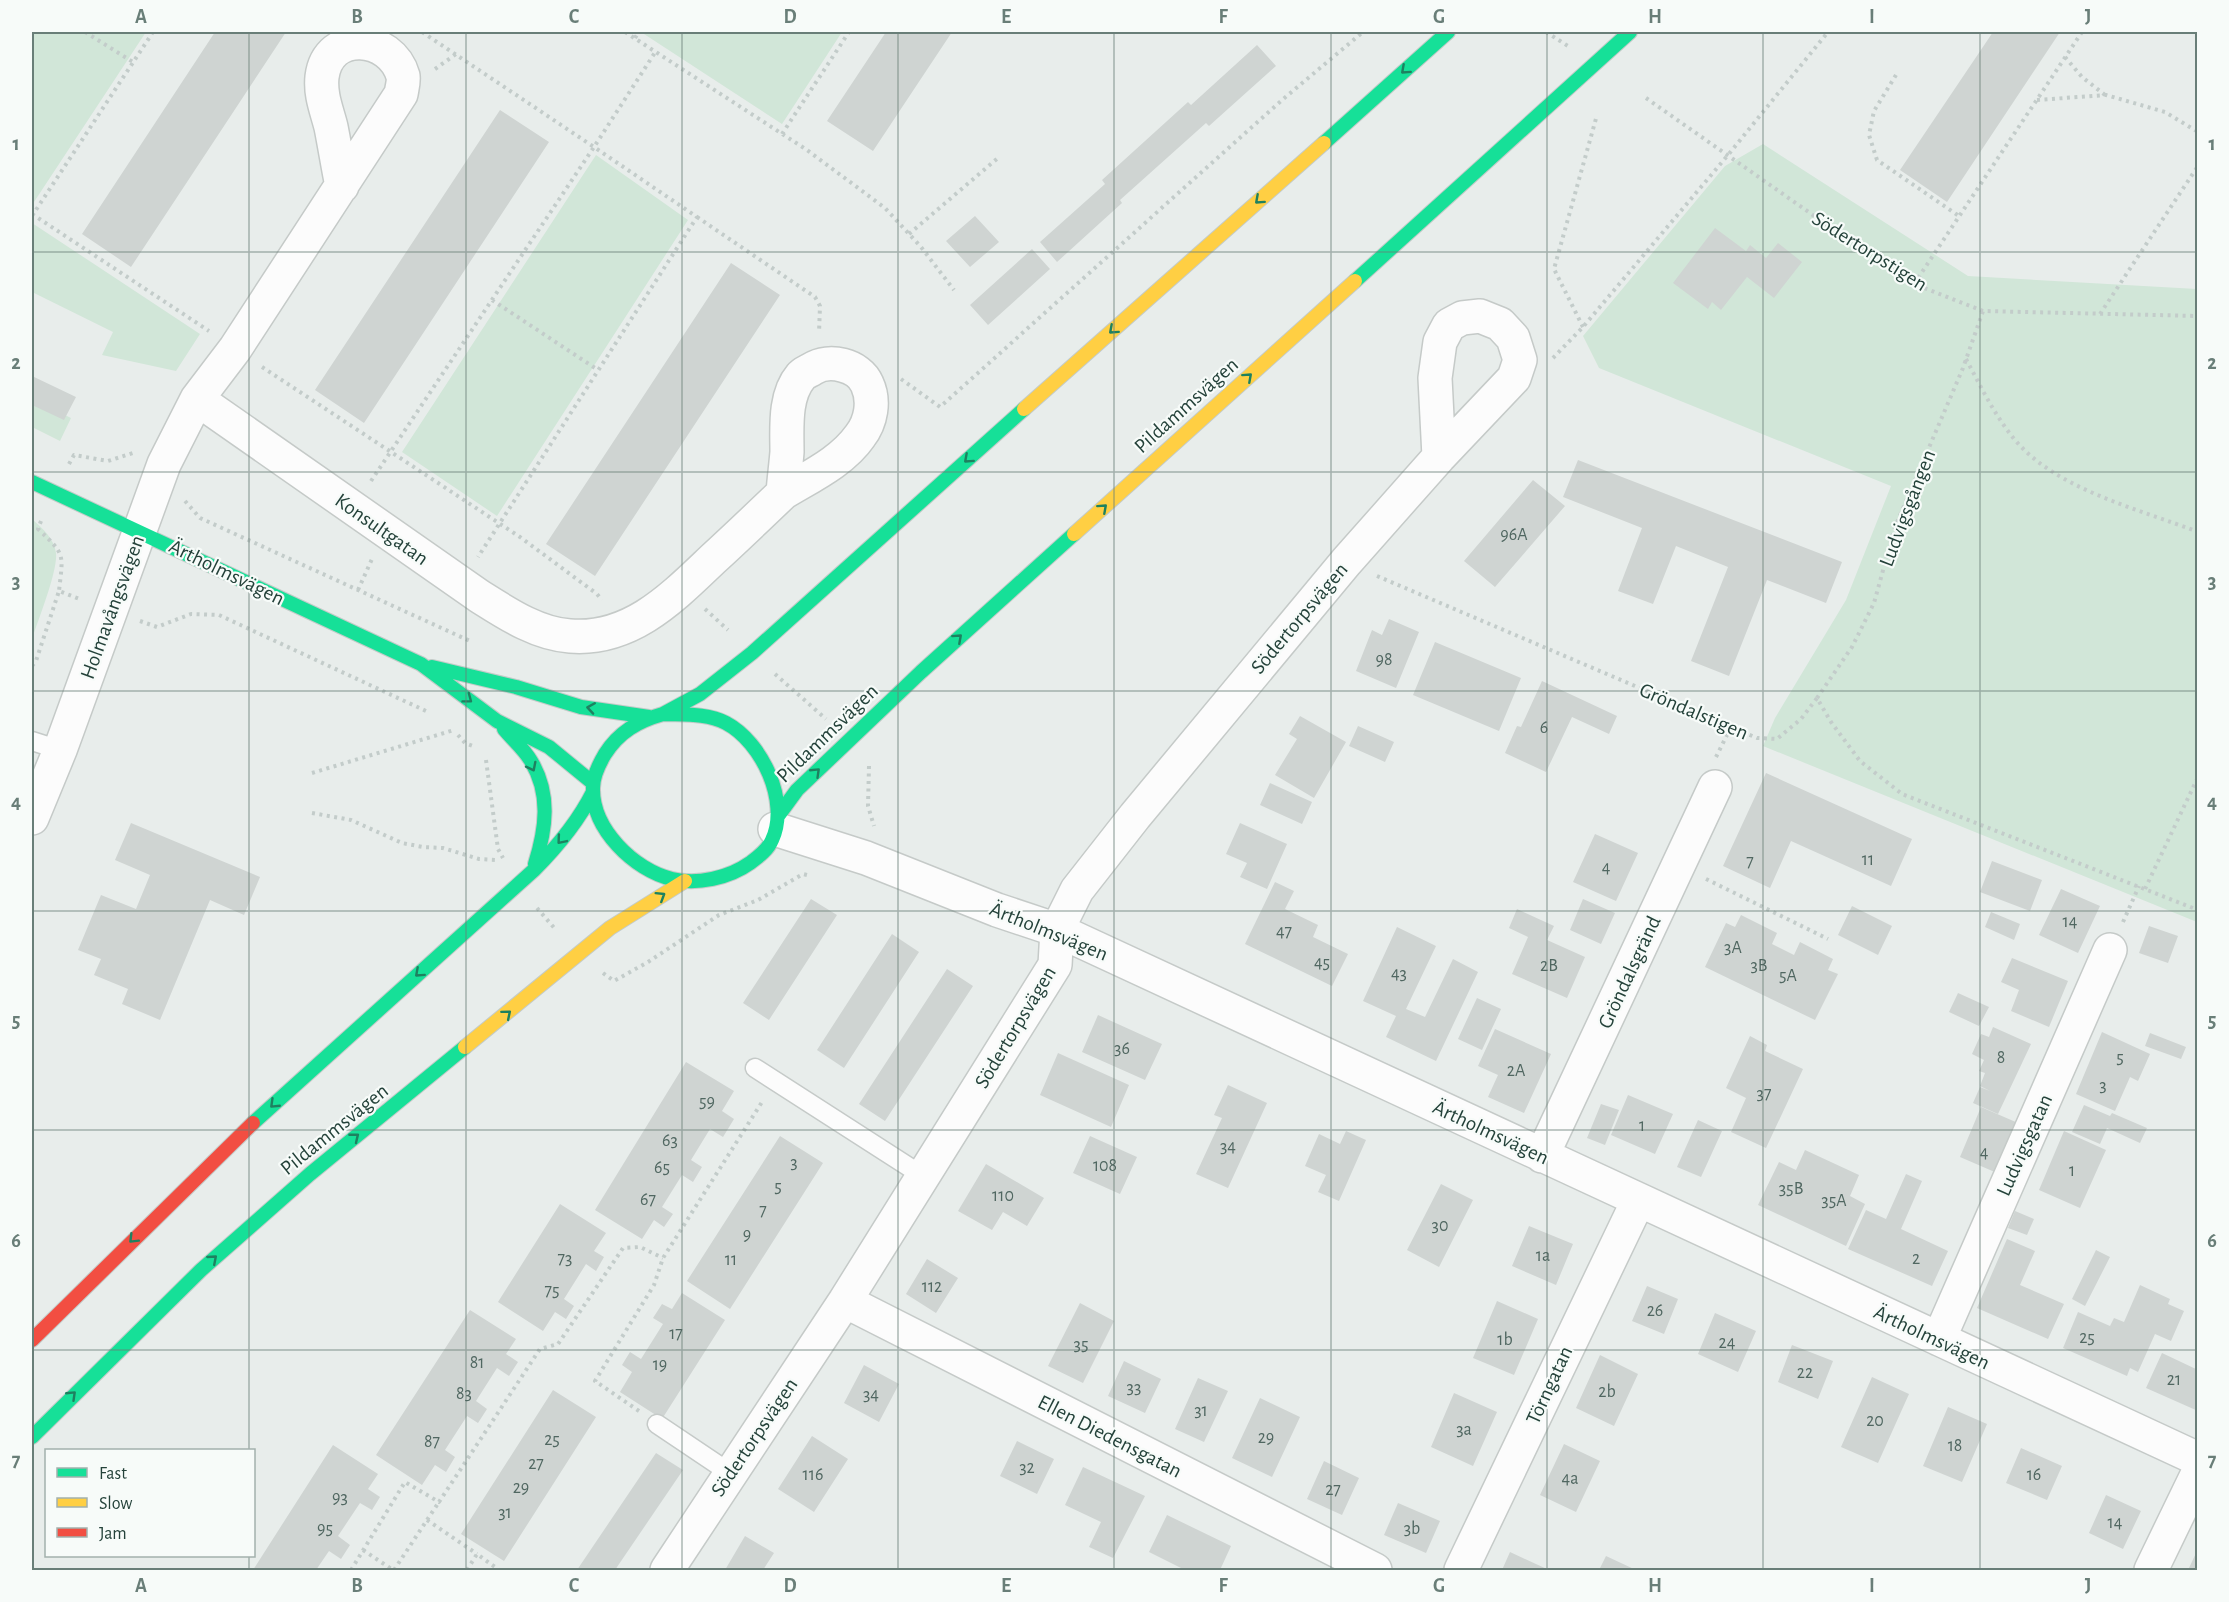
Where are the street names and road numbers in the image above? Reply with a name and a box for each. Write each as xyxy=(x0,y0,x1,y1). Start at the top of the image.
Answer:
street label: Södertorpstigen xyxy=(1808,208,1931,295)
street label: Pildammsvägen xyxy=(1130,354,1242,457)
street label: Ludvigsgången xyxy=(1876,447,1939,569)
street label: Konsultgatan xyxy=(331,490,432,569)
street label: Holmavångsvägen xyxy=(77,532,148,682)
street label: Ärtholmsvägen xyxy=(166,535,288,609)
street label: Södertorpsvägen xyxy=(1247,559,1352,678)
street label: Gröndalstigen xyxy=(1636,679,1751,744)
street label: Pildammsvägen xyxy=(773,680,882,787)
street label: Ärtholmsvägen xyxy=(987,897,1111,965)
street label: Gröndalsgränd xyxy=(1594,913,1665,1032)
street label: Södertorpsvägen xyxy=(971,963,1060,1092)
street label: Pildammsvägen xyxy=(277,1080,392,1179)
street label: Ludvigsgatan xyxy=(1993,1091,2056,1199)
street label: Ärtholmsvägen xyxy=(1430,1096,1552,1168)
street label: Ärtholmsvägen xyxy=(1871,1301,1993,1373)
street label: Törngatan xyxy=(1522,1343,1577,1427)
street label: Södertorpsvägen xyxy=(707,1374,802,1500)
street label: Ellen Diedensgatan xyxy=(1034,1391,1185,1482)

